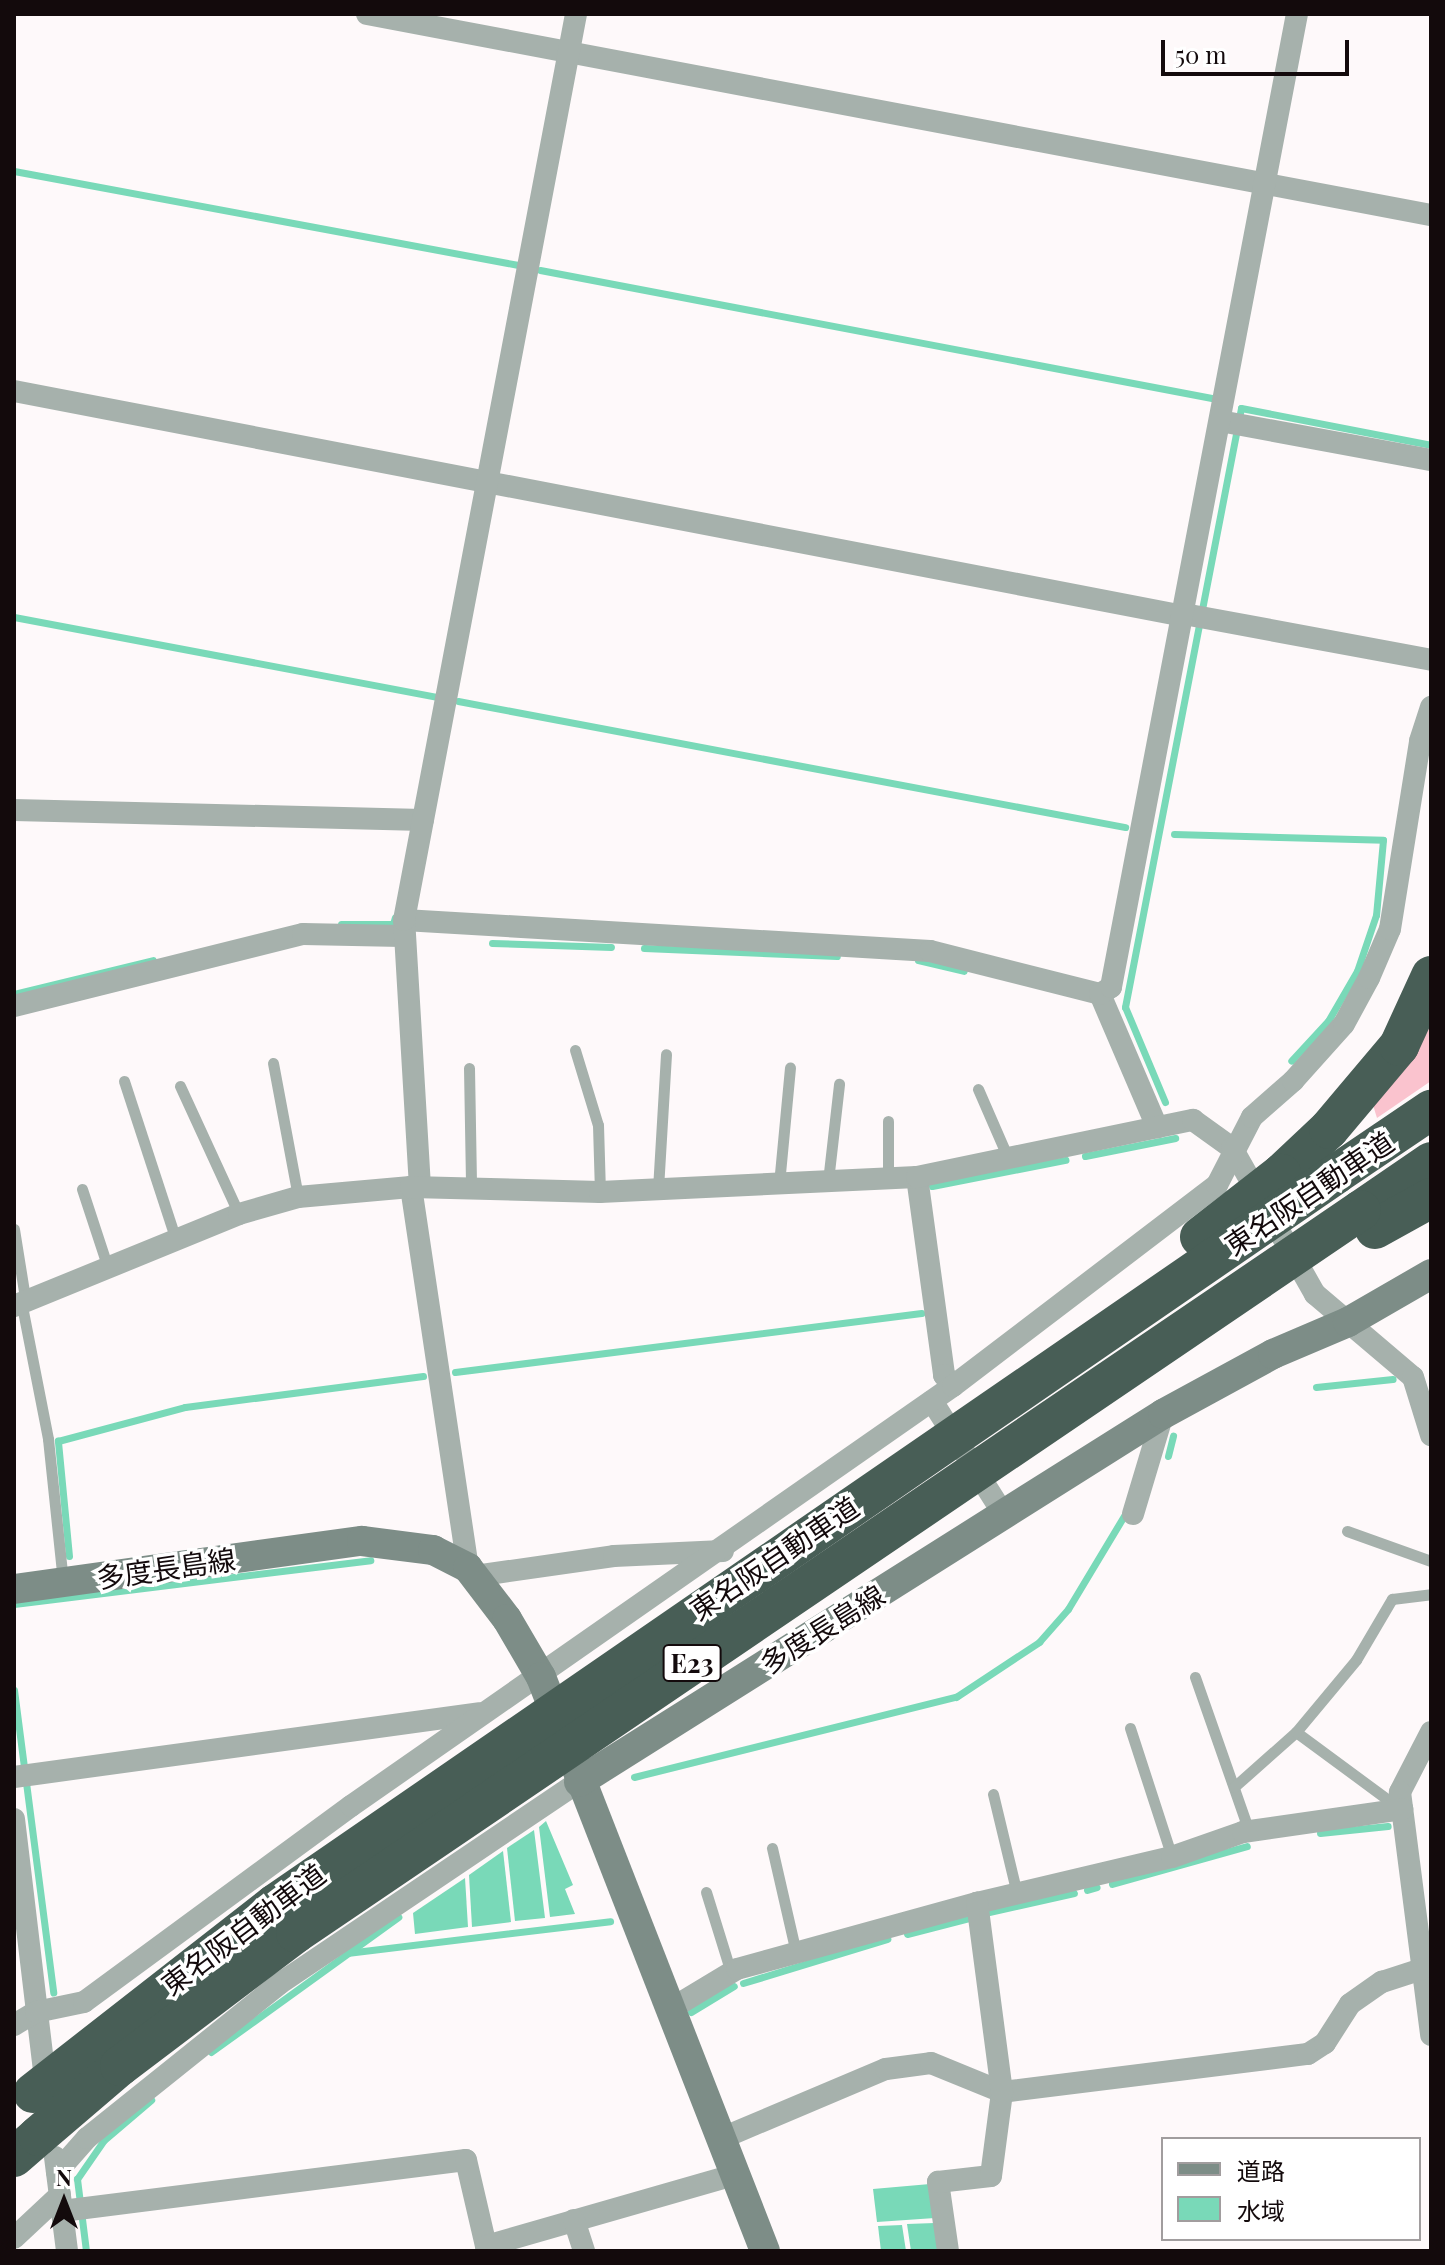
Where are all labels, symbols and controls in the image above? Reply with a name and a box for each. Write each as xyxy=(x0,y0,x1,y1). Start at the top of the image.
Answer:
scale bar xyxy=(1165,24,1353,74)
text: 50 m xyxy=(1175,38,1227,70)
street label: 東名阪自動車道 xyxy=(1218,1124,1400,1262)
street label: 東名阪自動車道 xyxy=(683,1489,865,1627)
street label: 多度長島線 xyxy=(94,1542,238,1594)
street label: 多度長島線 xyxy=(754,1578,890,1680)
road number: E23 xyxy=(662,1641,722,1685)
street label: 東名阪自動車道 xyxy=(155,1857,331,2001)
legend xyxy=(1161,2137,1421,2241)
text: 道路 xyxy=(1237,2154,1285,2186)
north arrow xyxy=(24,2161,104,2241)
text: N xyxy=(56,2162,72,2192)
text: 水域 xyxy=(1237,2194,1285,2226)

